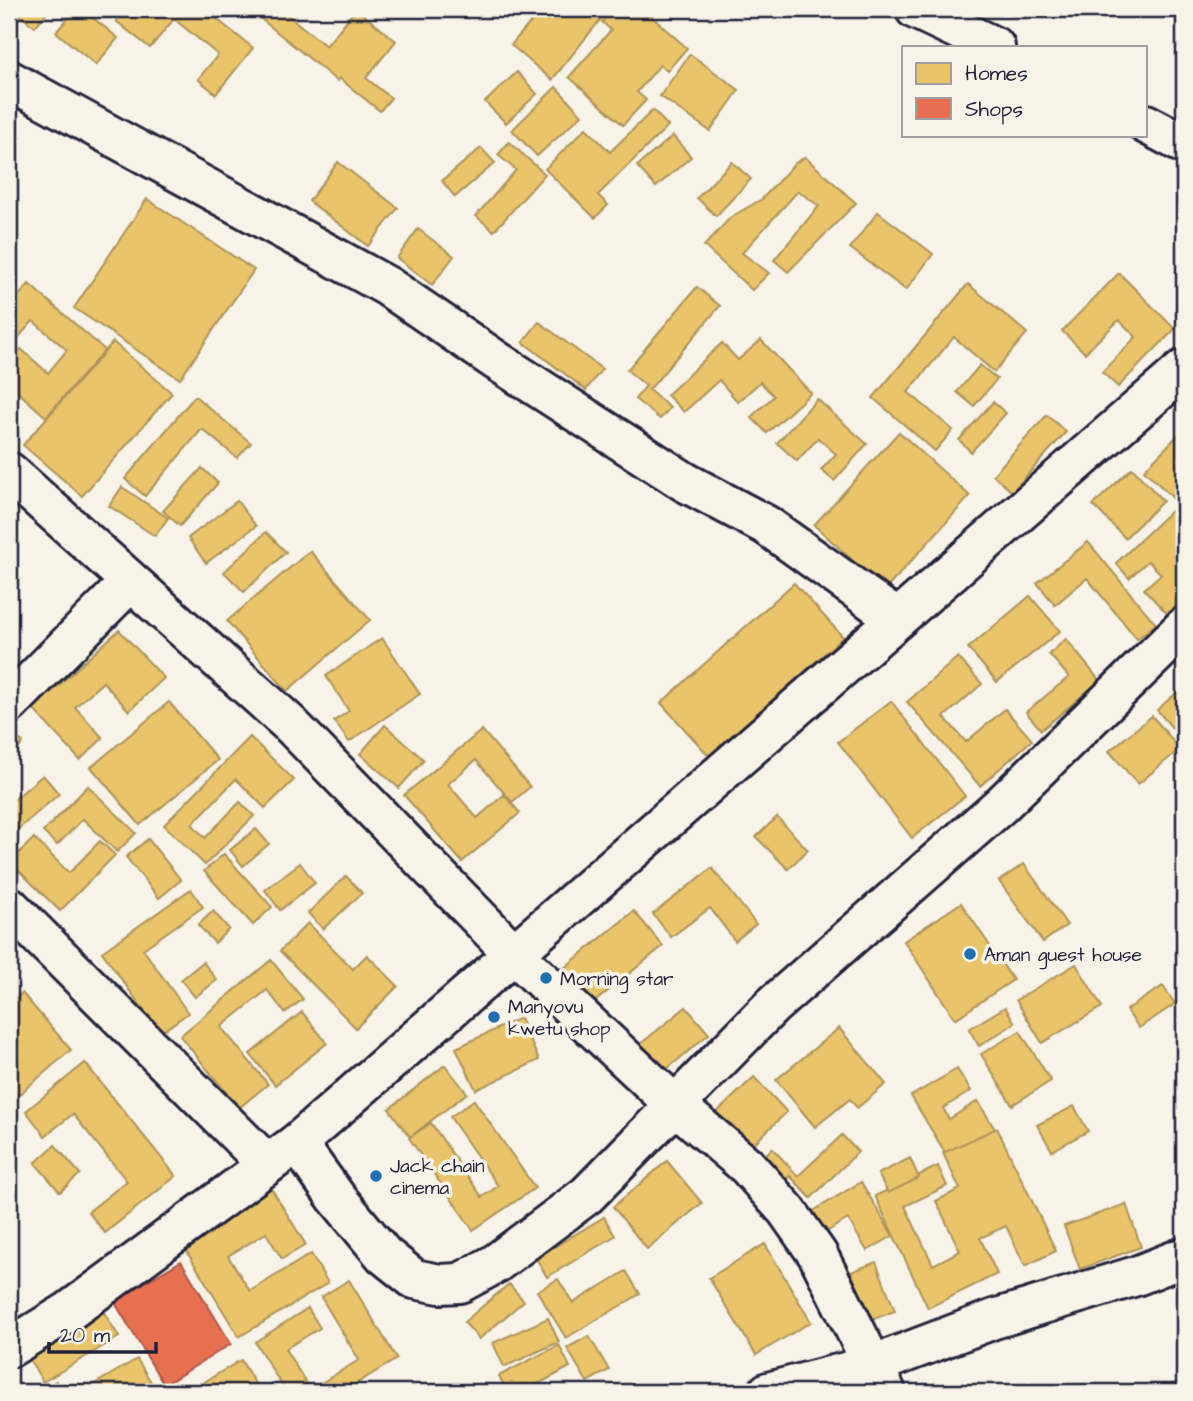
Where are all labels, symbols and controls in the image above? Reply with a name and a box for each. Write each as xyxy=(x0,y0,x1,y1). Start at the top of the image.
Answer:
legend xyxy=(902,46,1148,136)
text: Homes xyxy=(965,59,1028,88)
text: Shops xyxy=(965,95,1023,125)
place label: Aman guest house xyxy=(984,942,1142,970)
marker: Aman guest house xyxy=(962,946,978,962)
place label: Morning star xyxy=(560,966,674,994)
marker: Morning star xyxy=(538,970,554,986)
place label: Manyovu kwetu shop xyxy=(508,994,611,1043)
marker: Manyovu kwetu shop xyxy=(486,1009,502,1025)
place label: Jack chain cinema xyxy=(390,1153,485,1202)
marker: Jack chain cinema xyxy=(368,1168,384,1184)
scale bar xyxy=(49,1310,156,1354)
text: 20 m xyxy=(60,1321,111,1350)

